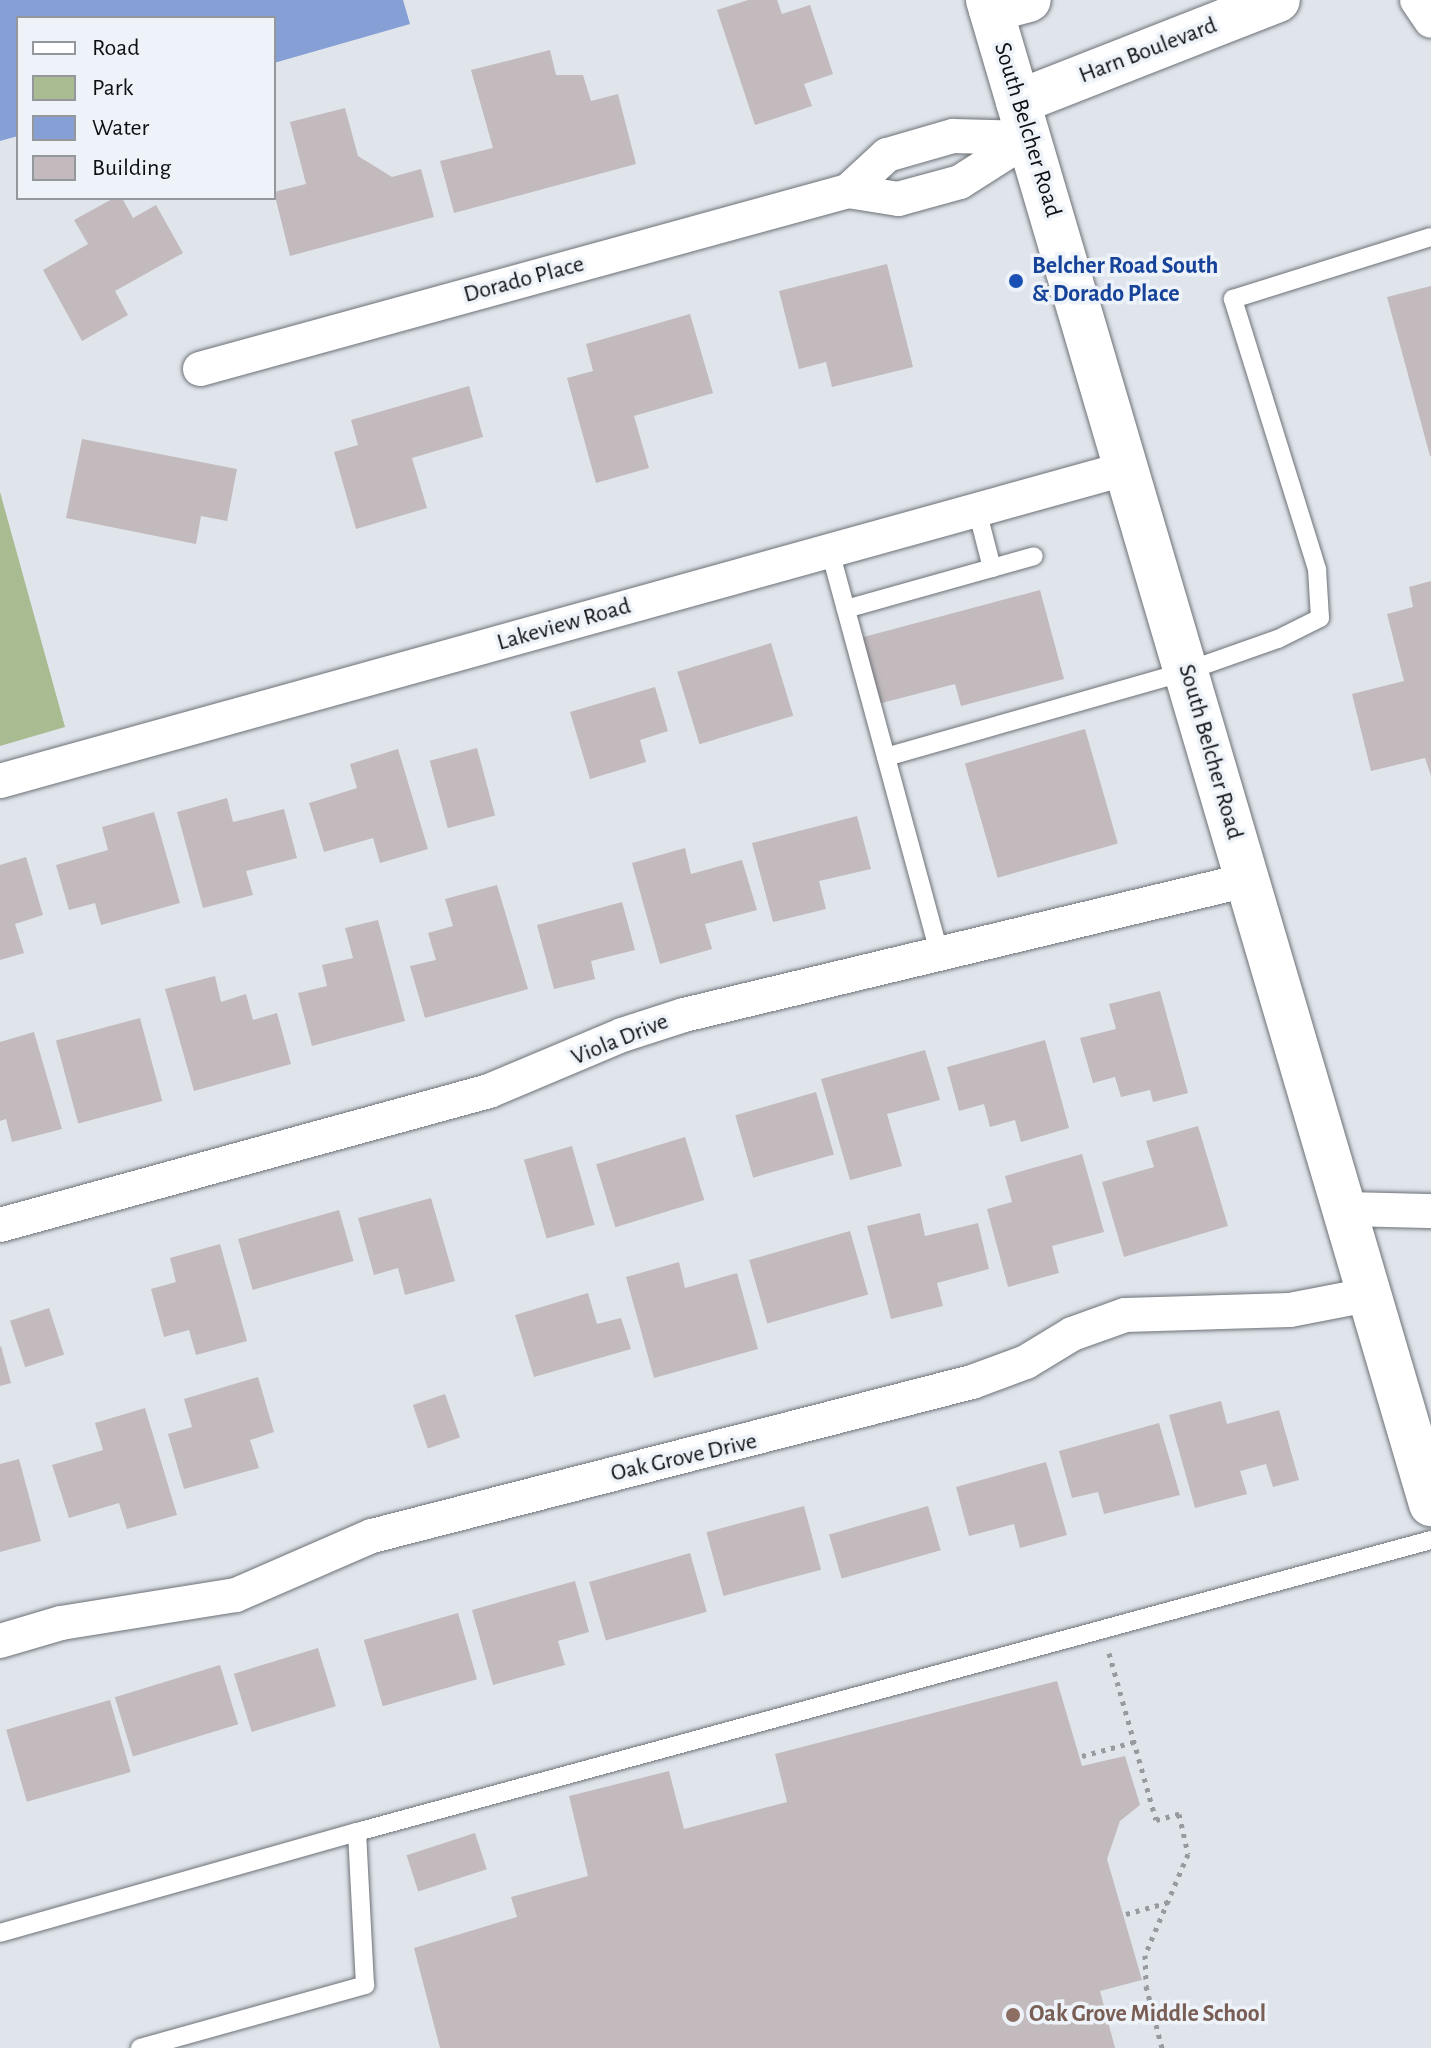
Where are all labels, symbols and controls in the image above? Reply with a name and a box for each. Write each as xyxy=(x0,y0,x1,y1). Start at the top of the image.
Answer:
street label: Harn Boulevard xyxy=(1075,12,1221,90)
legend xyxy=(16,16,276,200)
text: Road xyxy=(92,36,140,60)
street label: South Belcher Road xyxy=(987,39,1067,221)
text: Park xyxy=(92,76,133,100)
text: Water xyxy=(92,116,149,140)
text: Building xyxy=(92,156,171,180)
street label: Dorado Place xyxy=(461,250,587,310)
place label: Belcher Road South & Dorado Place xyxy=(1032,253,1218,309)
marker: Belcher Road South & Dorado Place xyxy=(1007,272,1025,290)
street label: Lakeview Road xyxy=(494,592,634,658)
street label: South Belcher Road xyxy=(1171,661,1249,843)
street label: Viola Drive xyxy=(567,1008,673,1072)
street label: Oak Grove Drive xyxy=(608,1427,760,1489)
place label: Oak Grove Middle School xyxy=(1029,2001,1266,2029)
marker: Oak Grove Middle School xyxy=(1004,2006,1022,2024)

